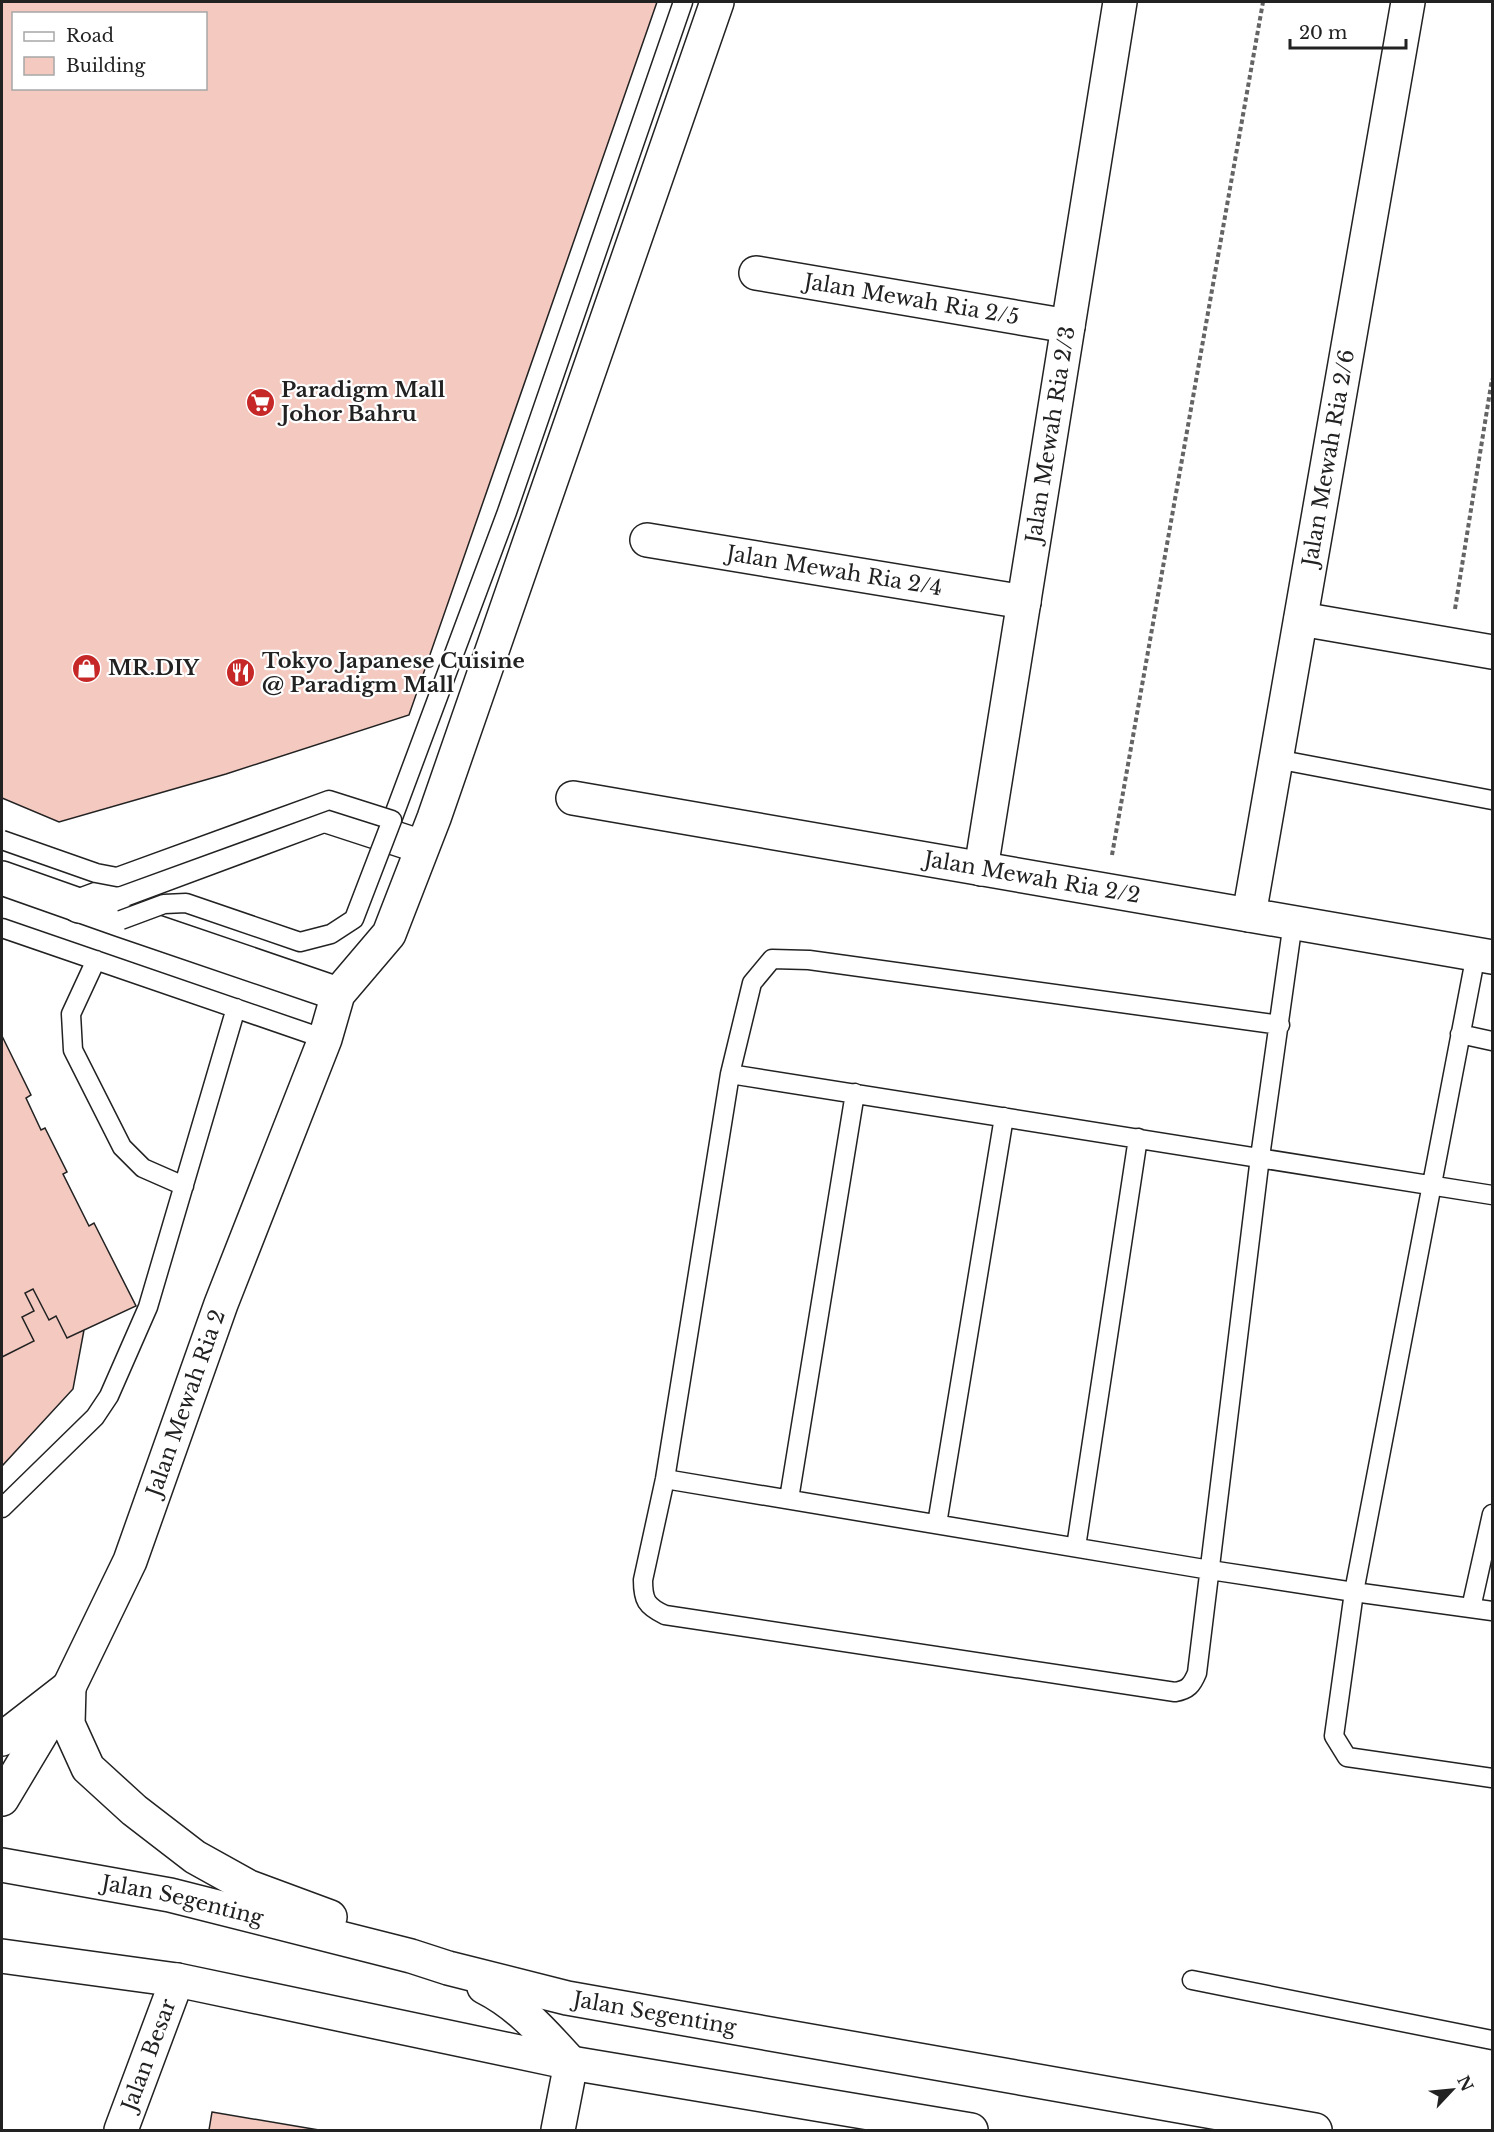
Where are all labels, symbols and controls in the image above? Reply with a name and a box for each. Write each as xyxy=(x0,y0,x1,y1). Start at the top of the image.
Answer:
legend xyxy=(12,12,207,90)
scale bar xyxy=(1290,12,1406,50)
text: 20 m xyxy=(1299,22,1347,44)
text: Road xyxy=(66,25,114,47)
text: Building xyxy=(66,55,145,77)
street label: Jalan Mewah Ria 2/5 xyxy=(799,268,1021,330)
street label: Jalan Mewah Ria 2/3 xyxy=(1020,324,1081,548)
street label: Jalan Mewah Ria 2/6 xyxy=(1296,348,1360,571)
place label: Paradigm Mall Johor Bahru xyxy=(277,377,446,427)
supermarket icon: Paradigm Mall Johor Bahru xyxy=(244,386,276,418)
street label: Jalan Mewah Ria 2/4 xyxy=(722,540,944,601)
place label: Tokyo Japanese Cuisine @ Paradigm Mall xyxy=(262,648,525,698)
shop icon: MR.DIY xyxy=(71,652,103,684)
place label: MR.DIY xyxy=(108,655,200,681)
restaurant icon: Tokyo Japanese Cuisine @ Paradigm Mall xyxy=(225,657,257,689)
street label: Jalan Mewah Ria 2/2 xyxy=(919,845,1142,909)
street label: Jalan Mewah Ria 2 xyxy=(140,1306,231,1503)
street label: Jalan Segenting xyxy=(97,1870,267,1931)
street label: Jalan Segenting xyxy=(568,1986,739,2041)
street label: Jalan Besar xyxy=(115,1995,182,2117)
north arrow xyxy=(1422,2060,1482,2120)
text: N xyxy=(1453,2072,1478,2095)

